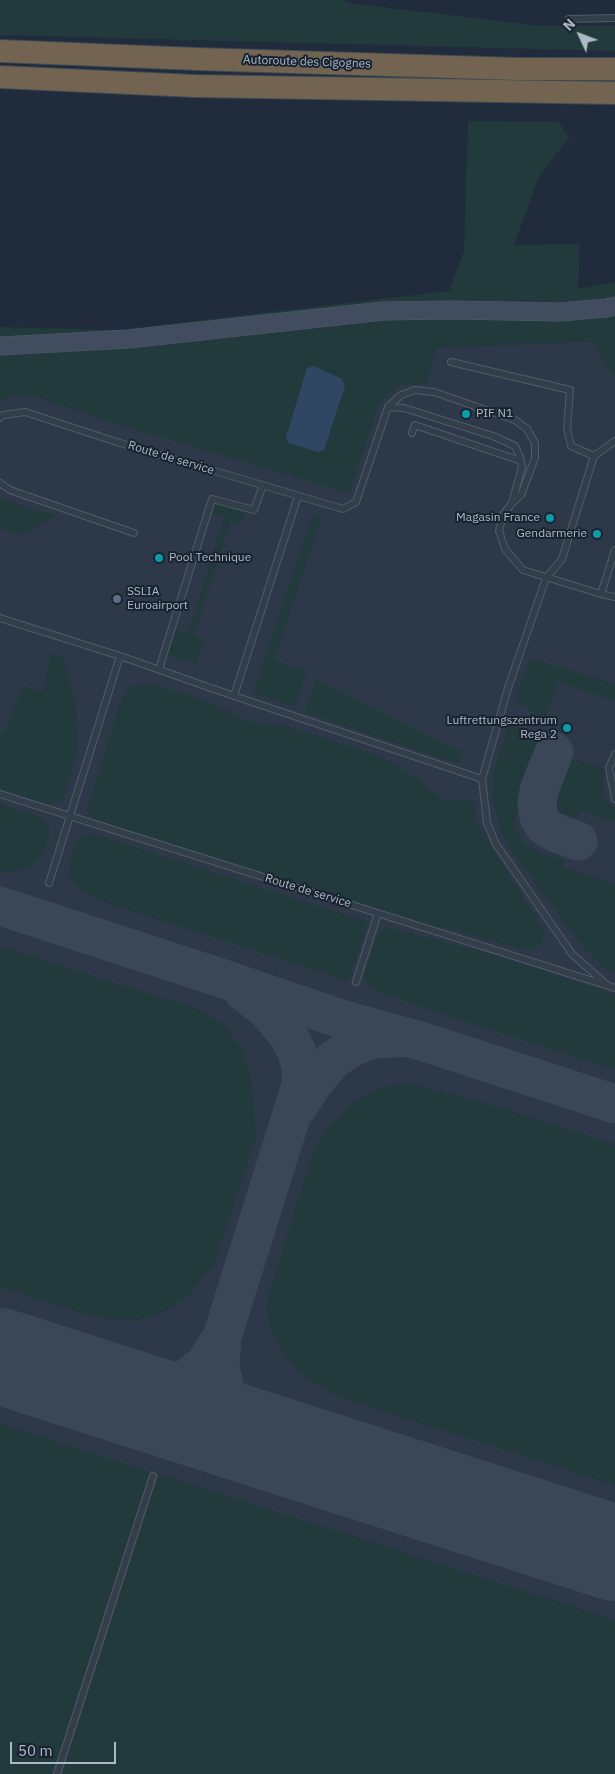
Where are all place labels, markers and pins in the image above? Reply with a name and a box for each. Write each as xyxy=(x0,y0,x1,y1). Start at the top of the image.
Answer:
place label: PIF N1 xyxy=(476,407,513,421)
marker: PIF N1 xyxy=(460,408,472,420)
place label: Magasin France xyxy=(456,511,540,525)
marker: Magasin France xyxy=(544,512,556,524)
place label: Gendarmerie xyxy=(516,527,587,541)
marker: Gendarmerie xyxy=(591,528,603,540)
place label: Pool Technique xyxy=(169,551,251,565)
marker: Pool Technique xyxy=(153,552,165,564)
place label: SSLIA Euroairport xyxy=(127,585,188,613)
marker: SSLIA Euroairport xyxy=(111,593,123,605)
place label: Luftrettungszentrum Rega 2 xyxy=(446,714,557,742)
marker: Luftrettungszentrum Rega 2 xyxy=(561,722,573,734)

